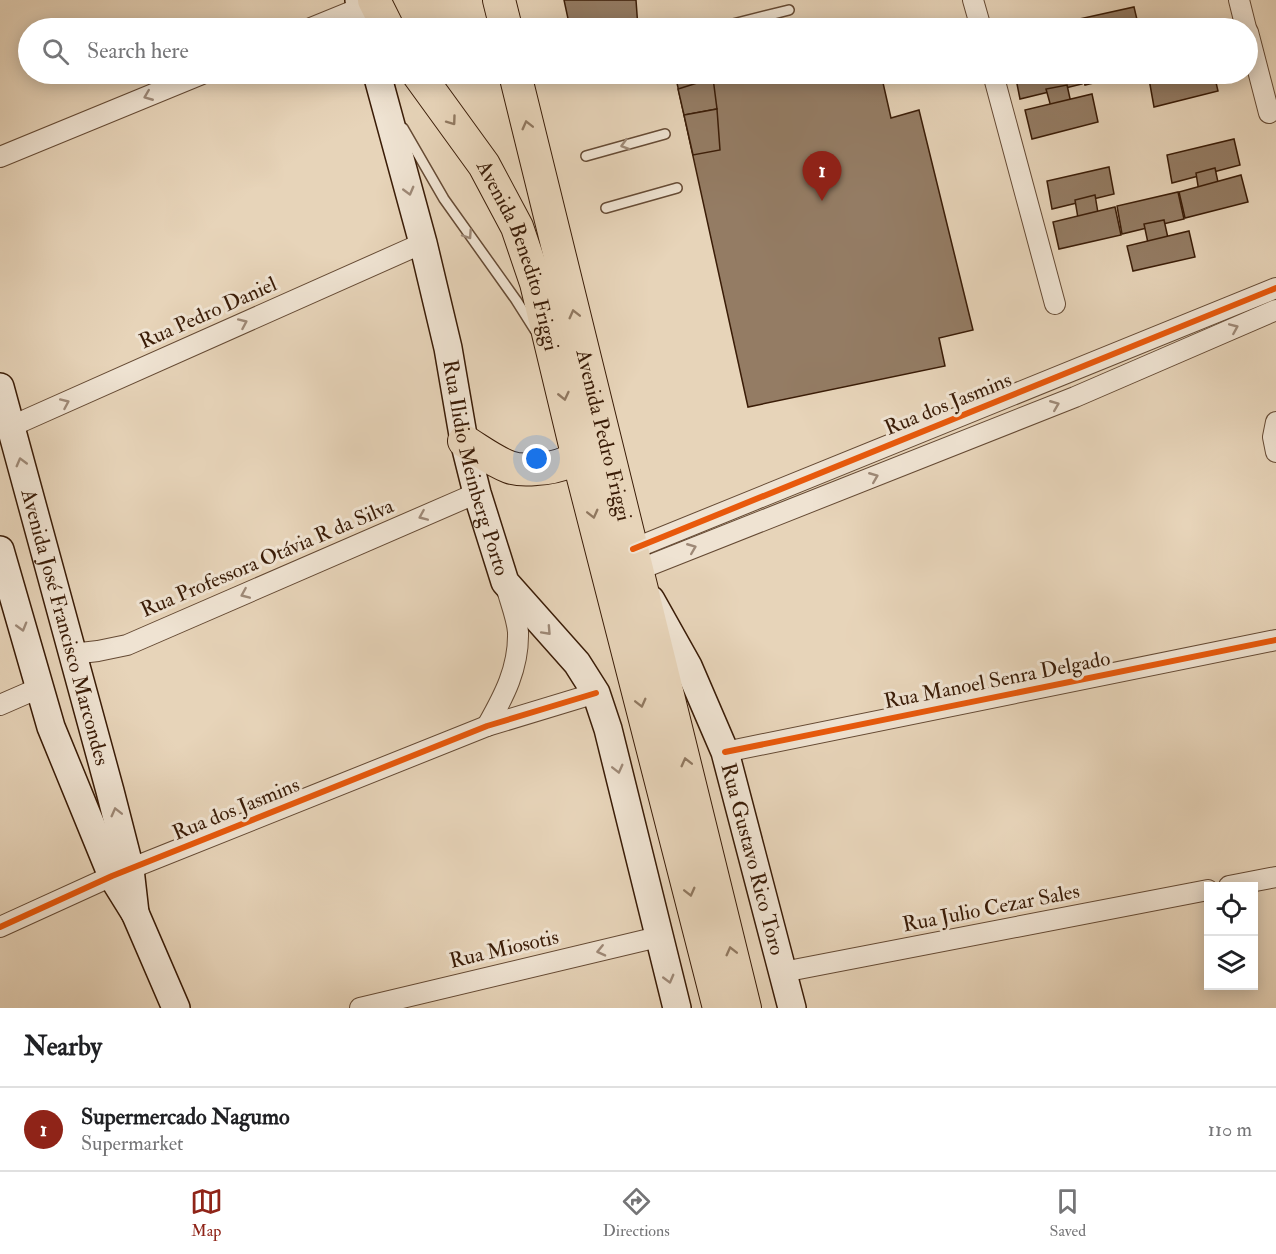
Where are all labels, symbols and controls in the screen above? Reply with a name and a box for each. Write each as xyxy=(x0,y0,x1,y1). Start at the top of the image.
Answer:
search box xyxy=(18,18,1258,84)
icon: search xyxy=(39,35,72,68)
text: Search here xyxy=(87,37,189,65)
one-way arrow xyxy=(144,89,155,101)
one-way arrow xyxy=(445,114,456,125)
one-way arrow xyxy=(522,120,535,130)
one-way arrow xyxy=(620,138,631,150)
pin: 1 xyxy=(802,152,842,201)
street label: Avenida Benedito Friggi xyxy=(470,155,565,354)
one-way arrow xyxy=(402,185,414,196)
one-way arrow xyxy=(461,228,472,239)
street label: Rua Pedro Daniel xyxy=(135,270,282,355)
one-way arrow xyxy=(569,309,581,320)
one-way arrow xyxy=(237,319,248,331)
one-way arrow xyxy=(1228,323,1239,335)
street label: Avenida Pedro Friggi xyxy=(570,346,638,524)
street label: Rua Ilidio Meinberg Porto xyxy=(437,358,516,579)
street label: Rua dos Jasmins xyxy=(881,366,1015,442)
one-way arrow xyxy=(557,391,570,401)
one-way arrow xyxy=(59,398,70,410)
one-way arrow xyxy=(1049,400,1060,412)
your location xyxy=(522,444,551,473)
one-way arrow xyxy=(16,457,29,467)
one-way arrow xyxy=(868,471,878,484)
street label: Avenida José Francisco Marcondes xyxy=(15,485,116,768)
street label: Rua Professora Otávia R da Silva xyxy=(136,492,398,624)
one-way arrow xyxy=(419,509,430,521)
one-way arrow xyxy=(586,509,598,519)
one-way arrow xyxy=(687,543,697,556)
one-way arrow xyxy=(240,587,251,599)
one-way arrow xyxy=(15,621,27,632)
one-way arrow xyxy=(540,625,551,635)
street label: Rua Manoel Senra Delgado xyxy=(882,645,1112,715)
one-way arrow xyxy=(634,698,647,708)
one-way arrow xyxy=(680,757,693,767)
street label: Rua Gustavo Rico Toro xyxy=(715,760,791,958)
one-way arrow xyxy=(611,764,624,774)
street label: Rua dos Jasmins xyxy=(169,771,303,847)
one-way arrow xyxy=(110,808,123,818)
street label: Rua Julio Cezar Sales xyxy=(900,878,1082,938)
map controls xyxy=(1204,882,1258,990)
button: locate xyxy=(1204,882,1258,936)
one-way arrow xyxy=(682,887,695,897)
street label: Rua Miosotis xyxy=(447,923,561,975)
button: layers xyxy=(1204,936,1258,990)
one-way arrow xyxy=(596,944,606,957)
one-way arrow xyxy=(726,946,739,956)
one-way arrow xyxy=(662,973,674,984)
text: Nearby xyxy=(24,1031,102,1063)
text: Supermercado Nagumo xyxy=(81,1103,289,1131)
text: 1 xyxy=(40,1117,47,1142)
text: 110 m xyxy=(1208,1117,1252,1142)
text: Supermarket xyxy=(81,1131,184,1156)
tab: Map xyxy=(190,1185,223,1241)
tab: Directions xyxy=(603,1185,670,1241)
tab: Saved xyxy=(1050,1185,1086,1241)

